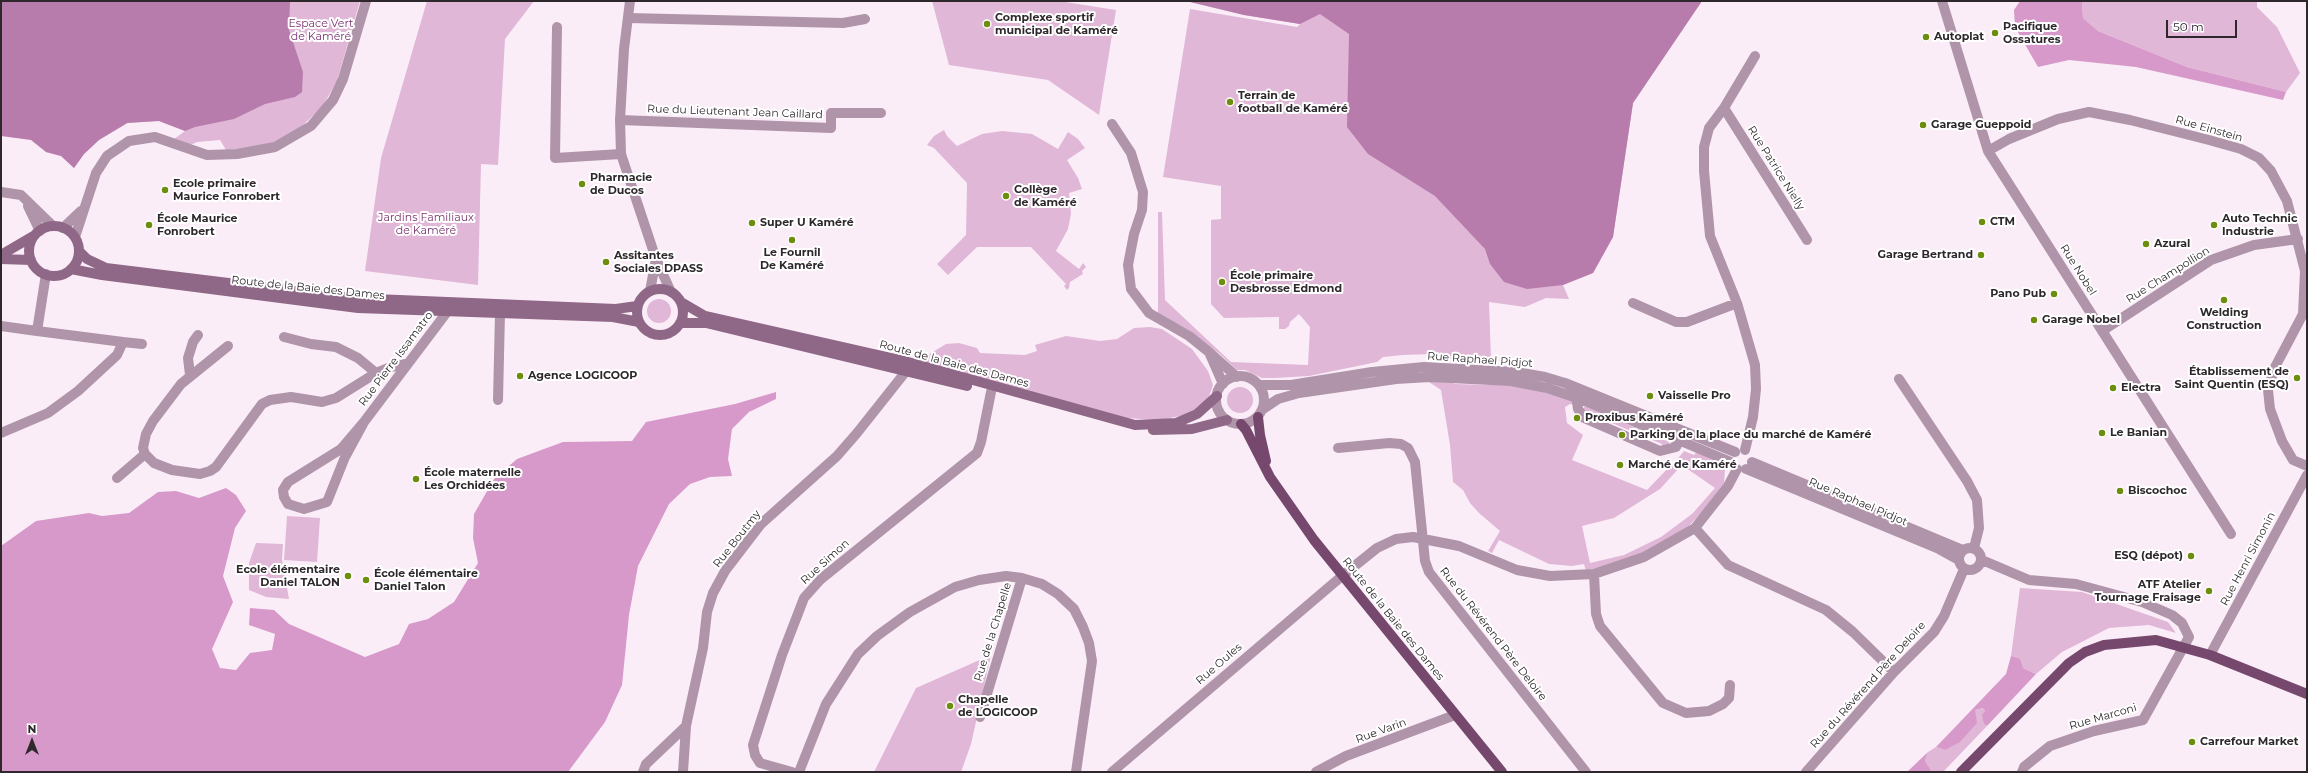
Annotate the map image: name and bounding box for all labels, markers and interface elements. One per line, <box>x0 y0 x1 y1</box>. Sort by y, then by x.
place label: Complexe sportif municipal de Kaméré <box>995 11 1118 37</box>
scale bar <box>2168 12 2239 38</box>
park label: Espace Vert de Kaméré <box>289 17 353 43</box>
marker: Complexe sportif municipal de Kaméré <box>982 19 992 29</box>
text: 50 m <box>2173 19 2204 34</box>
place label: Pacifique Ossatures <box>2003 20 2061 46</box>
marker: Pacifique Ossatures <box>1990 28 2000 38</box>
place label: Autoplat <box>1934 30 1984 44</box>
marker: Autoplat <box>1921 32 1931 42</box>
place label: Terrain de football de Kaméré <box>1238 89 1348 115</box>
marker: Terrain de football de Kaméré <box>1225 97 1235 107</box>
street label: Rue du Lieutenant Jean Caillard <box>647 102 823 122</box>
street label: Rue Einstein <box>2174 113 2244 145</box>
place label: Garage Gueppoid <box>1931 118 2031 132</box>
marker: Garage Gueppoid <box>1918 120 1928 130</box>
street label: Rue Patrice Nielly <box>1745 123 1807 213</box>
place label: Pharmacie de Ducos <box>590 171 652 197</box>
place label: Ecole primaire Maurice Fonrobert <box>173 177 280 203</box>
marker: Pharmacie de Ducos <box>577 179 587 189</box>
place label: Collège de Kaméré <box>1014 183 1077 209</box>
marker: Ecole primaire Maurice Fonrobert <box>160 185 170 195</box>
marker: Collège de Kaméré <box>1001 191 1011 201</box>
park label: Jardins Familiaux de Kaméré <box>378 211 474 237</box>
place label: École Maurice Fonrobert <box>157 212 238 238</box>
place label: Auto Technic Industrie <box>2222 212 2297 238</box>
place label: CTM <box>1990 215 2015 229</box>
place label: Super U Kaméré <box>760 216 854 230</box>
marker: CTM <box>1977 217 1987 227</box>
marker: Super U Kaméré <box>747 218 757 228</box>
marker: École Maurice Fonrobert <box>144 220 154 230</box>
marker: Auto Technic Industrie <box>2209 220 2219 230</box>
marker: Le Fournil De Kaméré <box>787 235 797 245</box>
place label: Azural <box>2154 237 2190 251</box>
marker: Azural <box>2141 239 2151 249</box>
street label: Rue Nobel <box>2057 242 2099 298</box>
street label: Rue Champollion <box>2124 244 2212 306</box>
place label: Le Fournil De Kaméré <box>760 246 824 272</box>
place label: Garage Bertrand <box>1877 248 1973 262</box>
place label: Assitantes Sociales DPASS <box>614 249 703 275</box>
marker: Garage Bertrand <box>1976 250 1986 260</box>
marker: Assitantes Sociales DPASS <box>601 257 611 267</box>
place label: École primaire Desbrosse Edmond <box>1230 269 1342 295</box>
street label: Route de la Baie des Dames <box>231 273 385 303</box>
marker: École primaire Desbrosse Edmond <box>1217 277 1227 287</box>
place label: Pano Pub <box>1990 287 2046 301</box>
marker: Pano Pub <box>2049 289 2059 299</box>
marker: Welding Construction <box>2219 295 2229 305</box>
place label: Welding Construction <box>2187 306 2261 332</box>
street label: Rue Pierre Issamatro <box>356 309 436 409</box>
place label: Garage Nobel <box>2042 313 2120 327</box>
marker: Garage Nobel <box>2029 315 2039 325</box>
street label: Route de la Baie des Dames <box>878 338 1030 390</box>
street label: Rue Raphael Pidjot <box>1427 350 1533 370</box>
place label: Établissement de Saint Quentin (ESQ) <box>2175 365 2289 391</box>
place label: Agence LOGICOOP <box>528 369 637 383</box>
marker: Agence LOGICOOP <box>515 371 525 381</box>
marker: Établissement de Saint Quentin (ESQ) <box>2292 373 2302 383</box>
place label: Electra <box>2121 381 2161 395</box>
marker: Electra <box>2108 383 2118 393</box>
place label: Vaisselle Pro <box>1658 389 1731 403</box>
marker: Vaisselle Pro <box>1645 391 1655 401</box>
place label: Proxibus Kaméré <box>1585 411 1683 425</box>
marker: Proxibus Kaméré <box>1572 413 1582 423</box>
place label: Le Banian <box>2110 426 2167 440</box>
place label: Parking de la place du marché de Kaméré <box>1630 428 1871 442</box>
marker: Le Banian <box>2097 428 2107 438</box>
marker: Parking de la place du marché de Kaméré <box>1617 430 1627 440</box>
place label: Marché de Kaméré <box>1628 458 1737 472</box>
marker: Marché de Kaméré <box>1615 460 1625 470</box>
place label: École maternelle Les Orchidées <box>424 466 521 492</box>
marker: École maternelle Les Orchidées <box>411 474 421 484</box>
street label: Rue Raphael Pidjot <box>1807 475 1909 529</box>
place label: Biscochoc <box>2128 484 2187 498</box>
marker: Biscochoc <box>2115 486 2125 496</box>
street label: Rue Boutmy <box>710 508 764 570</box>
street label: Rue Henri Simonin <box>2218 510 2278 608</box>
street label: Rue Simon <box>798 537 852 587</box>
place label: ESQ (dépot) <box>2114 549 2183 563</box>
marker: ESQ (dépot) <box>2186 551 2196 561</box>
street label: Route de la Baie des Dames <box>1339 555 1447 683</box>
place label: Ecole élémentaire Daniel TALON <box>236 563 340 589</box>
street label: Rue du Révérend Père Deloire <box>1437 565 1549 703</box>
place label: École élémentaire Daniel Talon <box>374 567 478 593</box>
marker: Ecole élémentaire Daniel TALON <box>343 571 353 581</box>
marker: École élémentaire Daniel Talon <box>361 575 371 585</box>
place label: ATF Atelier Tournage Fraisage <box>2095 578 2201 604</box>
street label: Rue de la Chapelle <box>972 581 1014 683</box>
marker: ATF Atelier Tournage Fraisage <box>2204 586 2214 596</box>
street label: Rue du Révérend Père Deloire <box>1808 619 1928 751</box>
street label: Rue Oules <box>1193 640 1245 688</box>
place label: Chapelle de LOGICOOP <box>958 693 1038 719</box>
marker: Chapelle de LOGICOOP <box>945 701 955 711</box>
street label: Rue Marconi <box>2068 701 2138 733</box>
street label: Rue Varin <box>1354 716 1408 746</box>
north arrow <box>12 721 52 761</box>
text: N <box>28 722 36 736</box>
place label: Carrefour Market <box>2200 735 2298 749</box>
marker: Carrefour Market <box>2187 737 2197 747</box>

